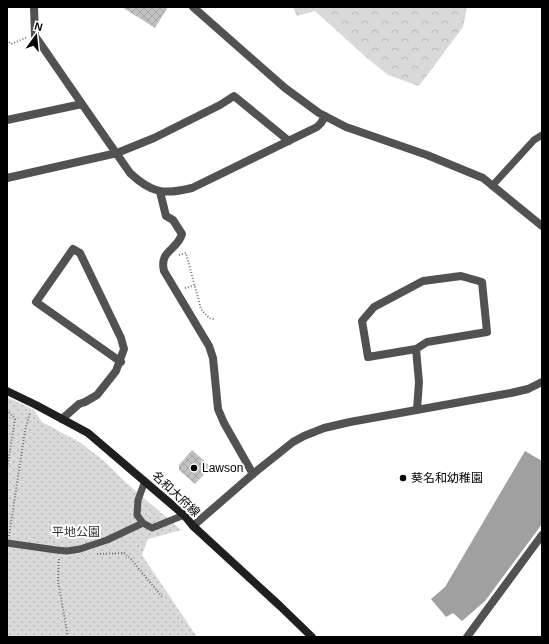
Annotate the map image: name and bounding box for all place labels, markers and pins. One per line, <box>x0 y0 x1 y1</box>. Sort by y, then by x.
place label: Lawson <box>202 461 243 475</box>
marker: Lawson <box>189 463 199 473</box>
place label: 葵名和幼稚園 <box>411 471 483 485</box>
marker: 葵名和幼稚園 <box>398 473 408 483</box>

